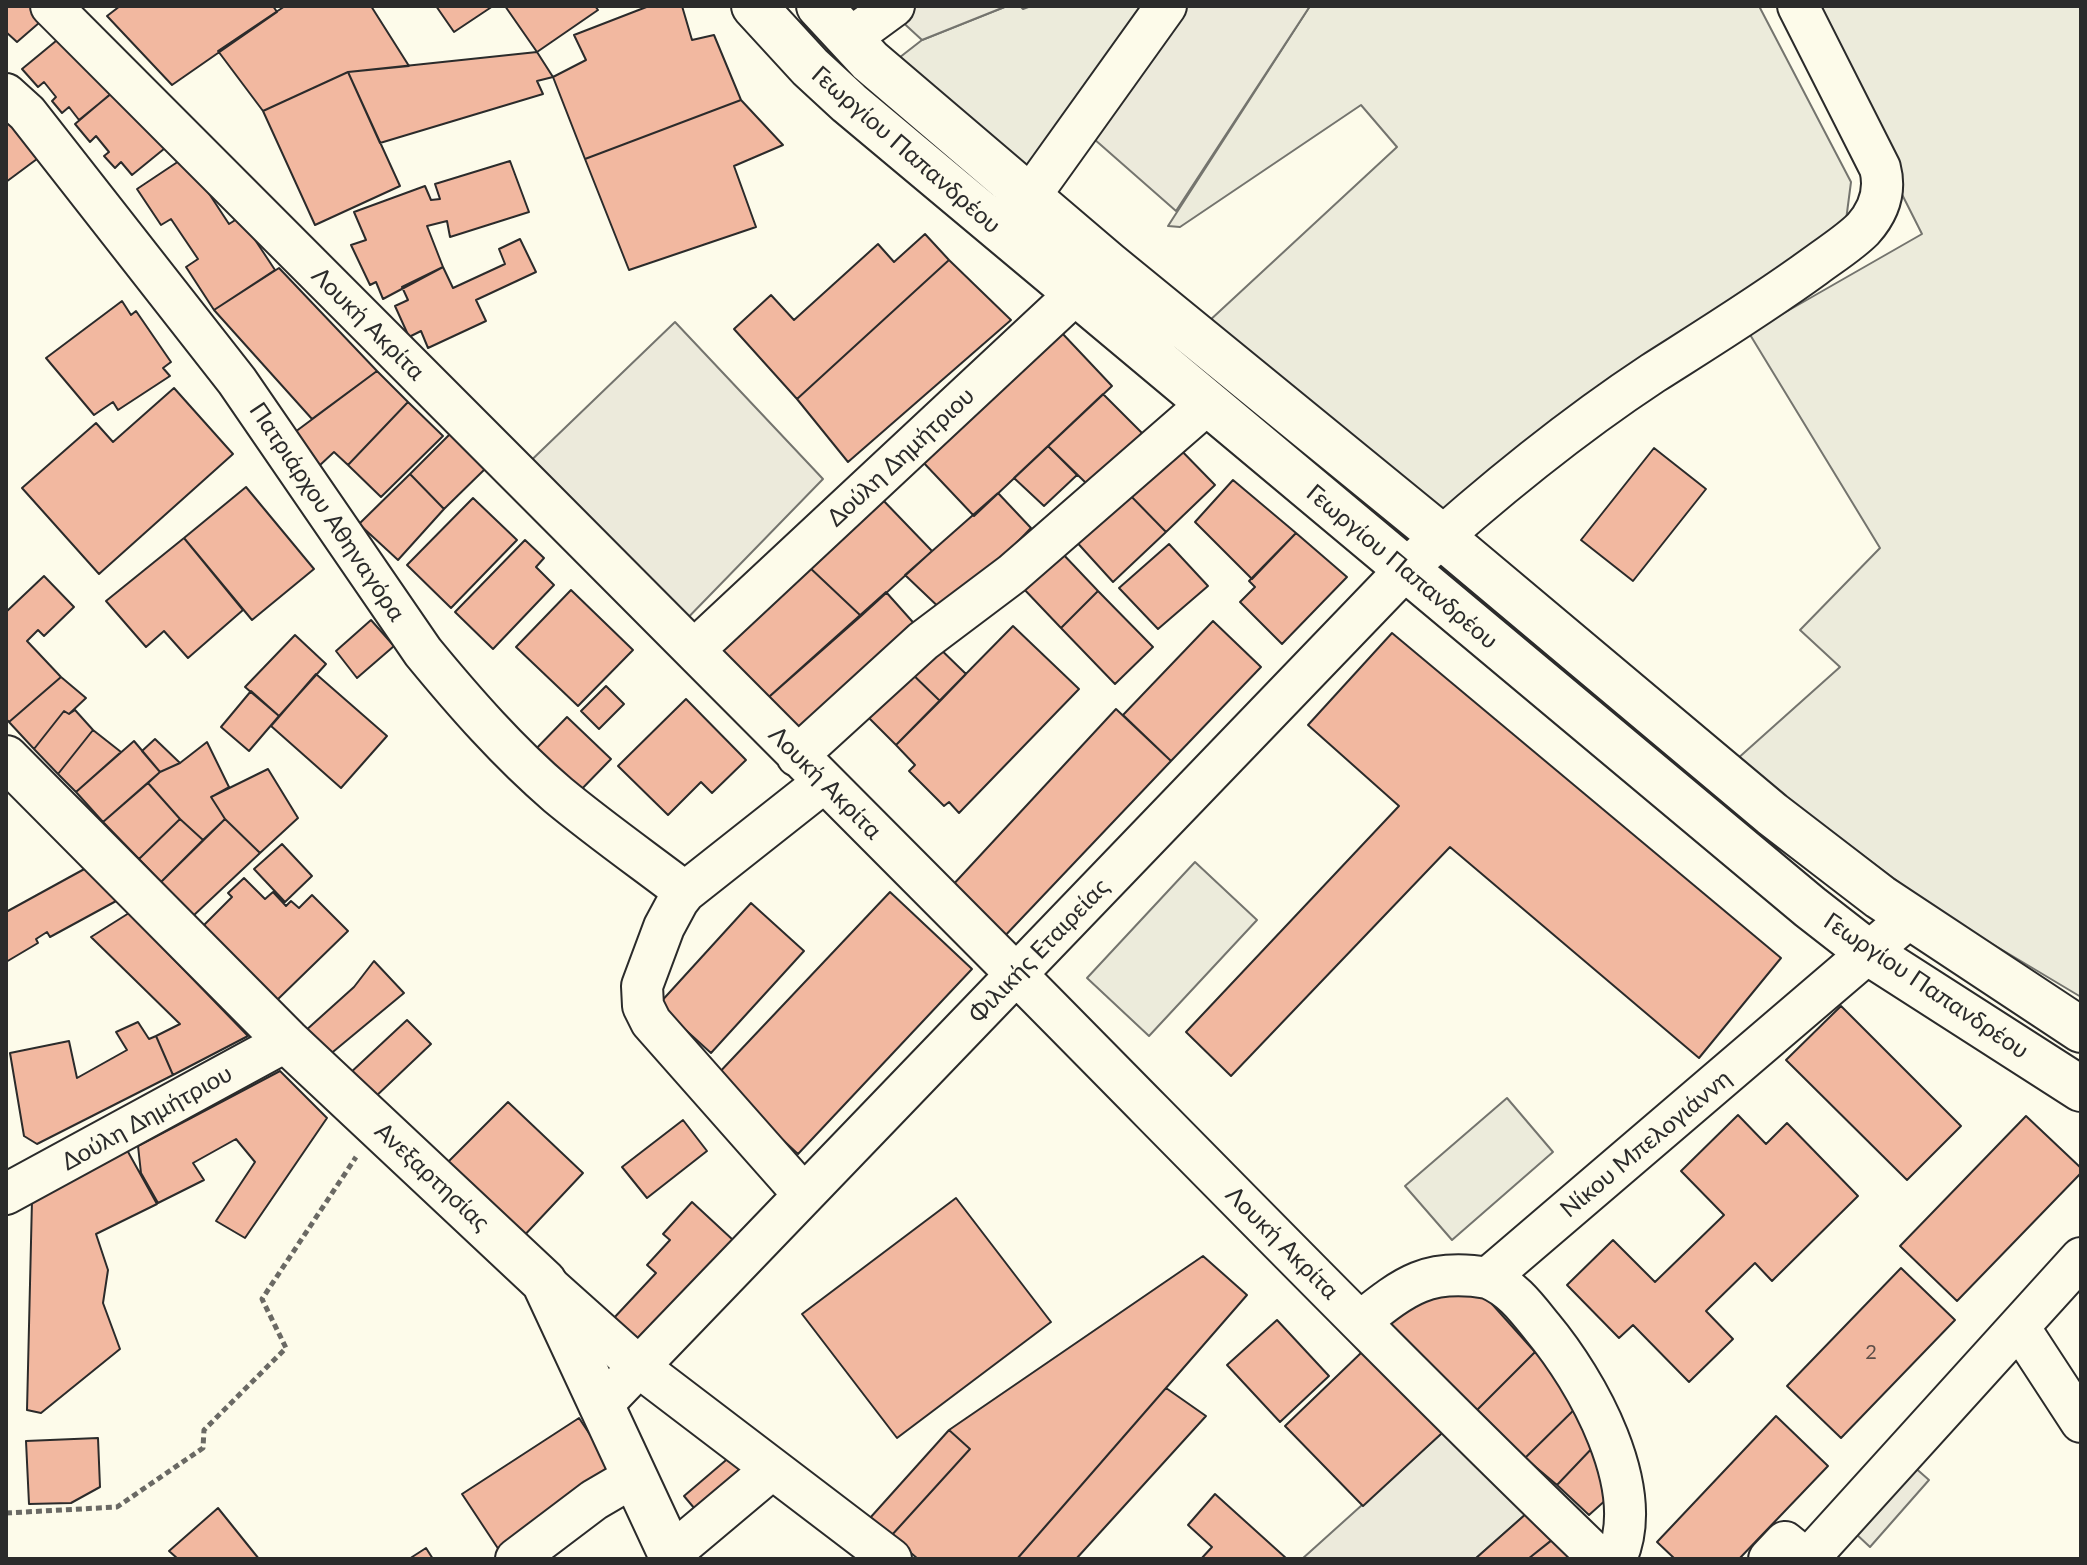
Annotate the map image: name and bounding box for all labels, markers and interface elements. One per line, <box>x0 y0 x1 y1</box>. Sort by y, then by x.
street label: Γεωργίου Παπανδρέου <box>806 60 1006 240</box>
street label: Λουκή Ακρίτα <box>306 262 430 386</box>
street label: Δούλη Δημήτριου <box>821 381 981 533</box>
street label: Πατριάρχου Αθηναγόρα <box>243 397 411 627</box>
street label: Γεωργίου Παπανδρέου <box>1301 479 1503 655</box>
street label: Λουκή Ακρίτα <box>763 721 887 845</box>
street label: Φιλικής Εταιρείας <box>963 873 1115 1029</box>
street label: Γεωργίου Παπανδρέου <box>1818 907 2034 1065</box>
street label: Δούλη Δημήτριου <box>57 1059 237 1177</box>
street label: Νίκου Μπελογιάννη <box>1555 1064 1737 1224</box>
street label: Ανεξαρτησίας <box>369 1117 495 1237</box>
street label: Λουκή Ακρίτα <box>1220 1181 1344 1305</box>
house number: 2 <box>1865 1341 1877 1365</box>

